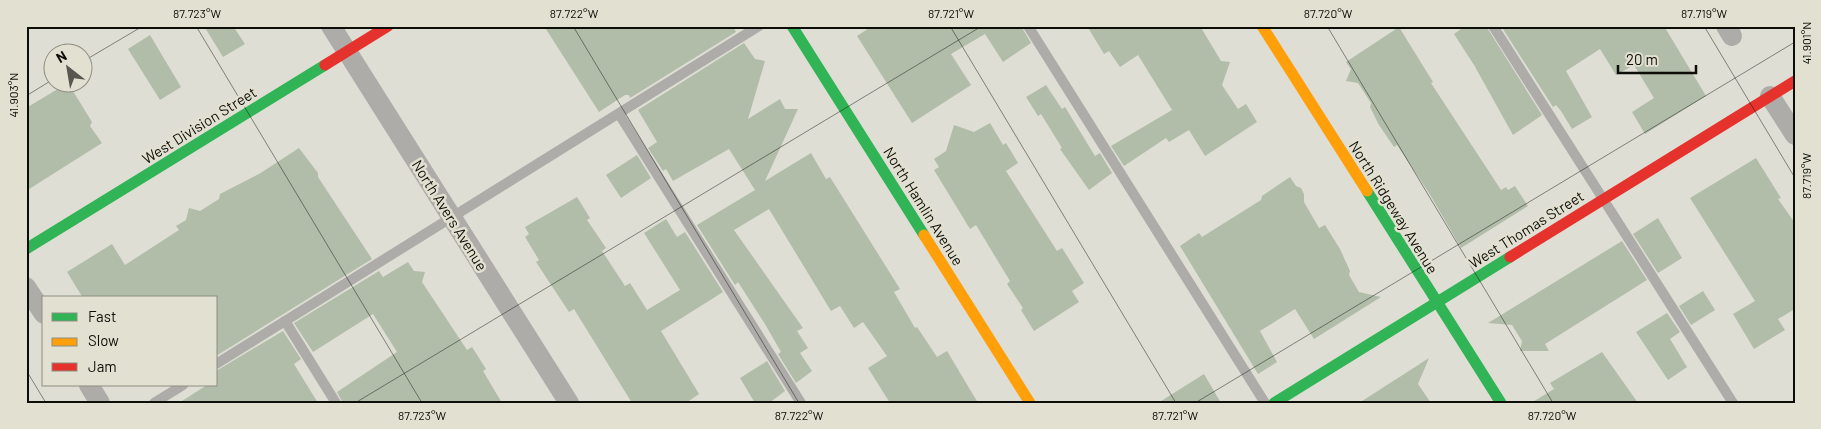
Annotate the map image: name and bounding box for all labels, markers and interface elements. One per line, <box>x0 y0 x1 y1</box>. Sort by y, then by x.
text: 87.723°W <box>173 6 221 20</box>
text: 87.722°W <box>550 6 599 20</box>
text: 87.721°W <box>928 6 974 20</box>
text: 87.720°W <box>1304 6 1353 20</box>
text: 87.719°W <box>1681 6 1727 20</box>
text: 41.901°N <box>1799 22 1813 64</box>
north arrow <box>42 42 92 92</box>
scale bar <box>1618 42 1696 74</box>
text: N <box>53 47 69 66</box>
text: 20 m <box>1626 50 1658 68</box>
text: 41.903°N <box>6 73 20 117</box>
street label: West Division Street <box>139 83 259 167</box>
street label: North Ridgeway Avenue <box>1346 137 1442 277</box>
street label: North Hamlin Avenue <box>880 143 968 269</box>
text: 87.719°W <box>1799 153 1813 199</box>
street label: North Avers Avenue <box>409 156 491 274</box>
street label: West Thomas Street <box>1465 186 1587 272</box>
legend <box>42 296 218 386</box>
text: Fast <box>88 307 116 325</box>
text: Slow <box>88 331 119 349</box>
text: Jam <box>88 357 117 375</box>
text: 87.723°W <box>398 408 446 422</box>
text: 87.722°W <box>775 408 824 422</box>
text: 87.721°W <box>1152 408 1198 422</box>
text: 87.720°W <box>1528 408 1577 422</box>

